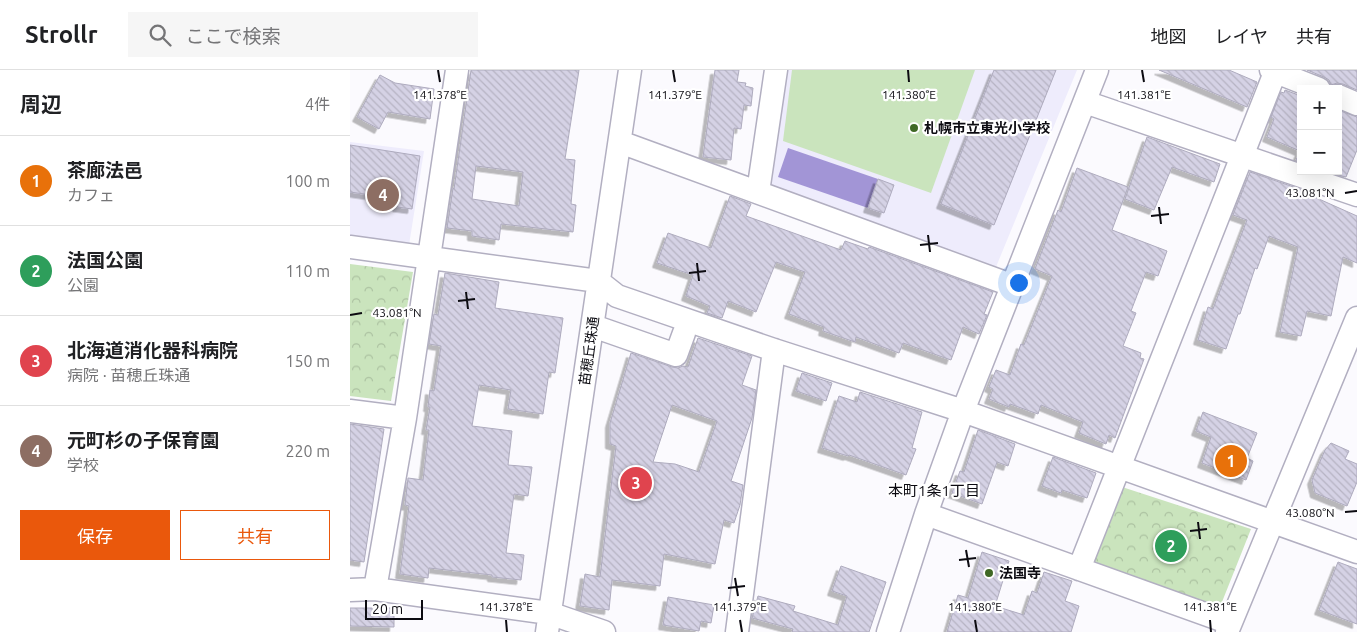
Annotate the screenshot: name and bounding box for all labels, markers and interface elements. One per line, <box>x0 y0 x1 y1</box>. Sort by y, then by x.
search box <box>128 12 478 57</box>
text: Strollr <box>25 21 98 48</box>
icon: search <box>146 21 174 49</box>
text: ここで検索 <box>186 25 281 47</box>
text: 地図 <box>1151 26 1187 46</box>
text: レイヤ <box>1215 26 1268 46</box>
text: 共有 <box>1296 26 1332 46</box>
map controls <box>1297 85 1342 175</box>
button: + <box>1297 85 1342 130</box>
text: 141.378°E <box>413 88 467 101</box>
text: 141.379°E <box>648 88 702 101</box>
text: 141.380°E <box>882 88 936 101</box>
text: 141.381°E <box>1117 88 1171 101</box>
text: 周辺 <box>20 92 62 116</box>
text: 4件 <box>305 95 330 113</box>
place label: 札幌市立東光小学校 <box>924 120 1050 136</box>
marker: 札幌市立東光小学校 <box>908 122 920 134</box>
button: − <box>1297 130 1342 175</box>
text: 茶廊法邑 <box>67 159 143 181</box>
text: 1 <box>31 172 41 190</box>
text: 100 m <box>285 172 330 190</box>
pin: 4 <box>367 176 399 214</box>
text: カフェ <box>67 186 115 204</box>
text: 43.081°N <box>1285 186 1335 199</box>
text: 法国公園 <box>67 249 143 271</box>
text: 2 <box>31 262 41 280</box>
text: 110 m <box>285 262 330 280</box>
your location <box>1006 270 1032 296</box>
text: 公園 <box>67 276 99 294</box>
text: 43.081°N <box>372 306 422 319</box>
street label: 苗穂丘珠通 <box>576 315 602 387</box>
text: 北海道消化器科病院 <box>67 339 238 361</box>
text: 3 <box>31 352 41 370</box>
text: 150 m <box>285 352 330 370</box>
text: 病院 · 苗穂丘珠通 <box>67 366 190 384</box>
text: 元町杉の子保育園 <box>67 429 219 451</box>
text: 4 <box>31 442 41 460</box>
text: 220 m <box>285 442 330 460</box>
pin: 1 <box>1215 442 1247 480</box>
text: 学校 <box>67 456 99 474</box>
pin: 3 <box>620 464 652 502</box>
district label: 本町1条1丁目 <box>888 482 980 499</box>
text: 43.080°N <box>1285 506 1335 519</box>
button: 保存 <box>20 510 170 560</box>
button: 共有 <box>180 510 330 560</box>
pin: 2 <box>1155 527 1187 565</box>
place label: 法国寺 <box>999 565 1041 581</box>
marker: 法国寺 <box>983 567 995 579</box>
scale bar <box>365 597 422 620</box>
text: 141.378°E <box>479 600 533 613</box>
text: 141.379°E <box>713 600 767 613</box>
text: 141.380°E <box>948 600 1002 613</box>
text: 141.381°E <box>1183 600 1237 613</box>
text: 20 m <box>372 601 403 617</box>

